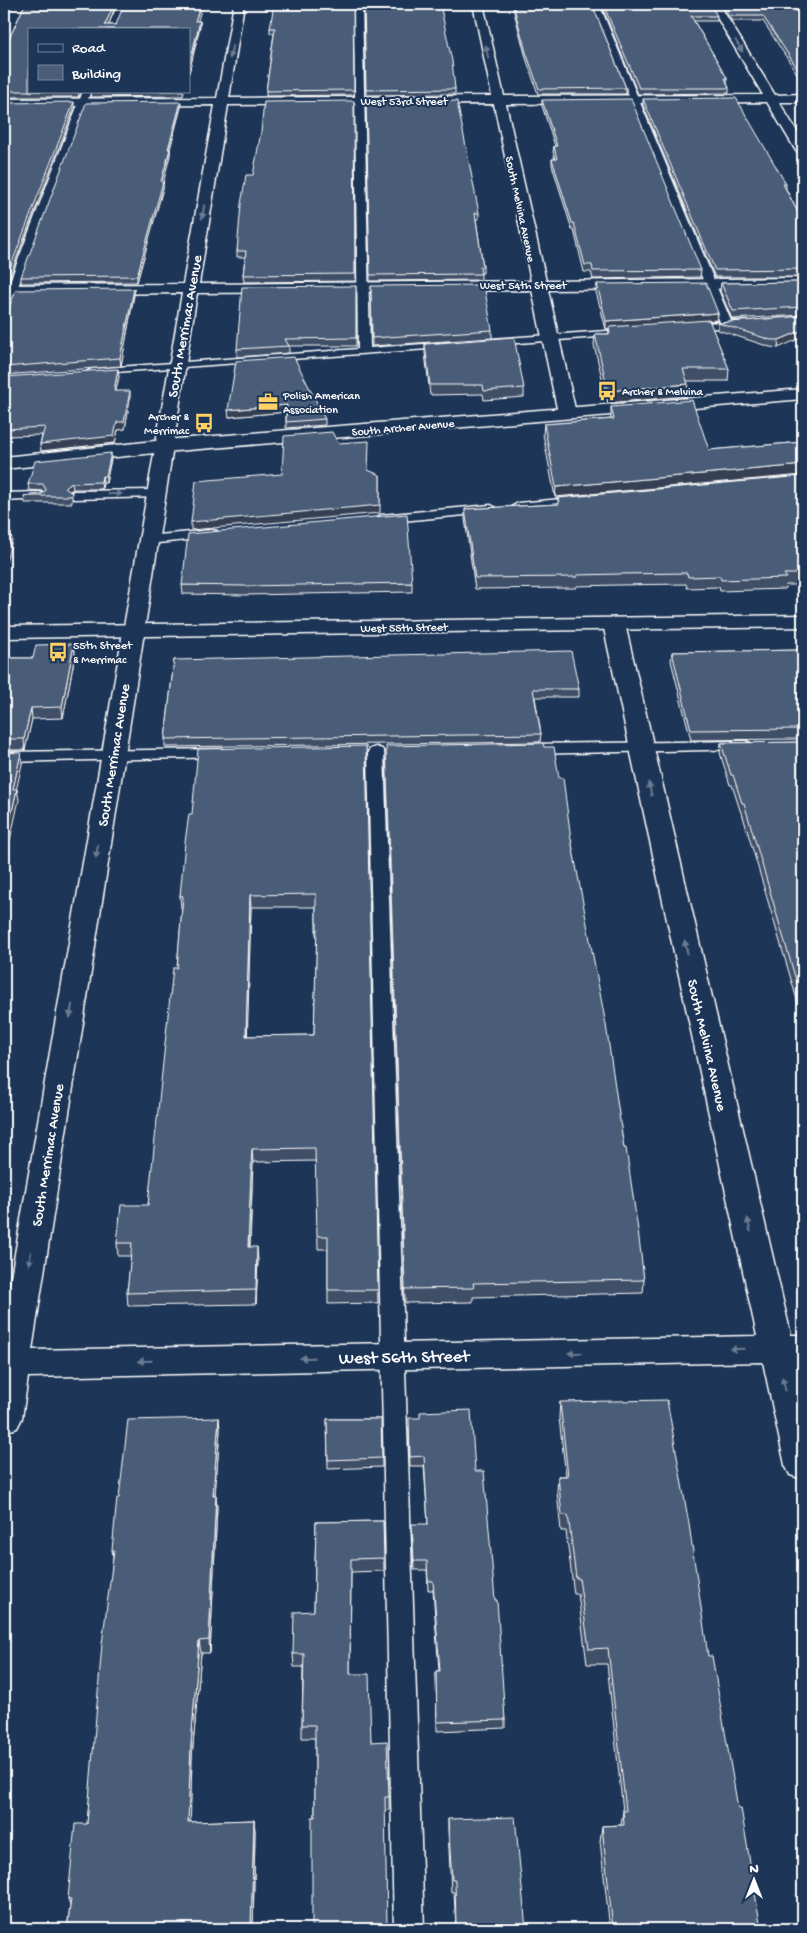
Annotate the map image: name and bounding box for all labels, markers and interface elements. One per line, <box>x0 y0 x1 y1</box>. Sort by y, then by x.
legend <box>28 28 190 92</box>
one-way arrow <box>734 39 743 52</box>
text: Road <box>72 40 106 58</box>
one-way arrow <box>226 44 234 60</box>
one-way arrow <box>483 44 491 60</box>
text: Building <box>71 66 121 84</box>
street label: West 53rd Street <box>360 96 449 110</box>
street label: South Melvina Avenue <box>501 155 537 264</box>
one-way arrow <box>199 204 207 220</box>
street label: South Merrimac Avenue <box>165 253 207 399</box>
street label: West 54th Street <box>480 280 567 294</box>
bus stop icon: Archer & Melvina <box>596 380 618 402</box>
place label: Archer & Melvina <box>622 386 703 400</box>
place label: Polish American Association <box>282 390 360 418</box>
office icon: Polish American Association <box>257 391 279 413</box>
place label: Archer & Merrimac <box>144 411 190 439</box>
bus stop icon: Archer & Merrimac <box>193 412 215 434</box>
street label: South Archer Avenue <box>351 417 456 440</box>
one-way arrow <box>107 490 123 498</box>
street label: West 55th Street <box>360 621 449 637</box>
place label: 55th Street & Merrimac <box>73 640 133 668</box>
bus stop icon: 55th Street & Merrimac <box>47 641 69 663</box>
street label: South Merrimac Avenue <box>95 682 135 828</box>
one-way arrow <box>646 780 654 796</box>
one-way arrow <box>93 843 101 859</box>
one-way arrow <box>682 940 690 955</box>
street label: South Melvina Avenue <box>682 978 730 1113</box>
one-way arrow <box>66 1004 74 1020</box>
street label: South Merrimac Avenue <box>29 1082 69 1228</box>
one-way arrow <box>744 1217 752 1233</box>
one-way arrow <box>26 1250 34 1266</box>
one-way arrow <box>729 1345 745 1353</box>
street label: West 56th Street <box>339 1347 471 1370</box>
one-way arrow <box>566 1349 582 1357</box>
one-way arrow <box>299 1354 315 1362</box>
one-way arrow <box>136 1357 152 1365</box>
one-way arrow <box>780 1376 788 1391</box>
north arrow <box>730 1856 780 1906</box>
text: N <box>749 1861 759 1878</box>

